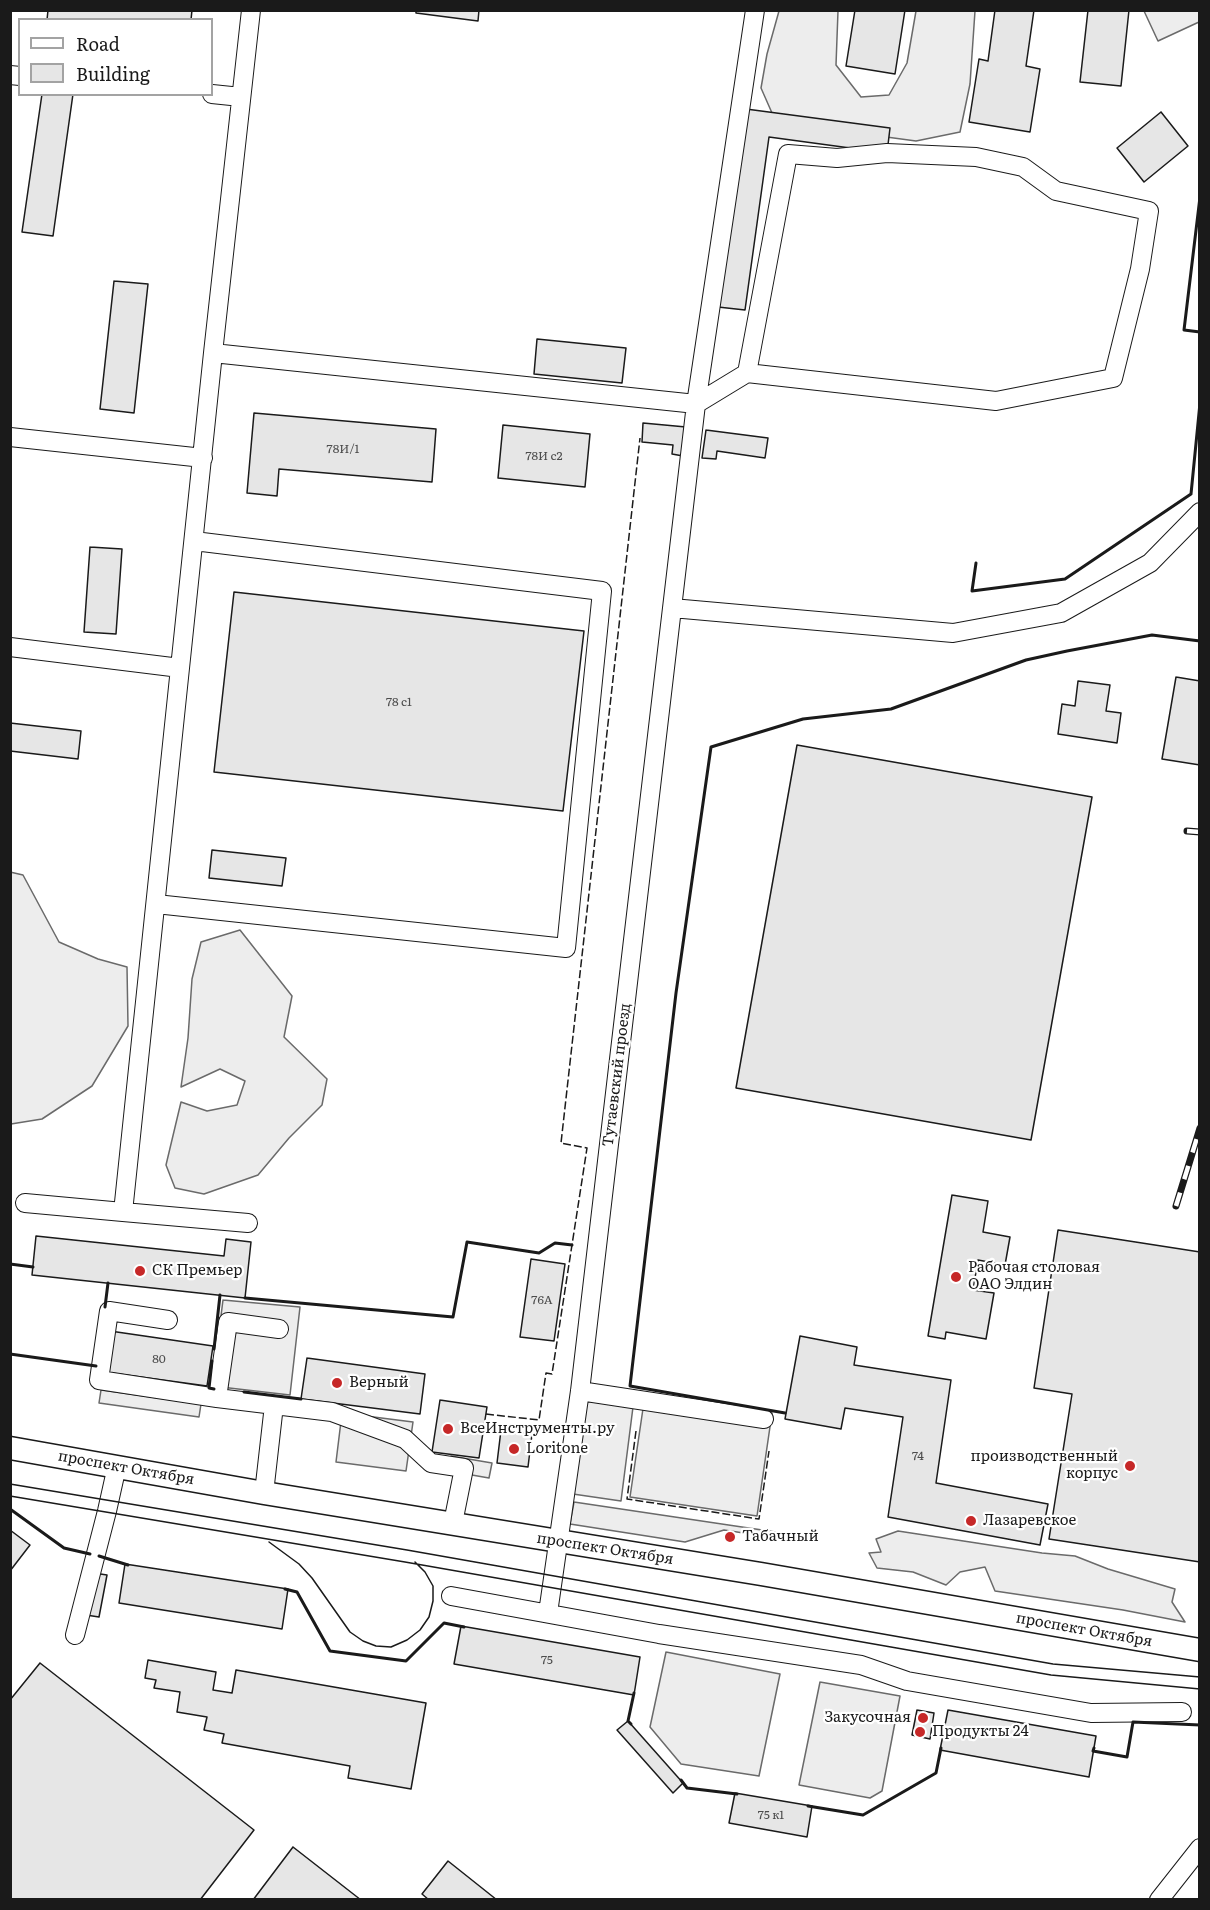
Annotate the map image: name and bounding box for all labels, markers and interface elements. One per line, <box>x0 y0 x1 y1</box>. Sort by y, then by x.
legend <box>18 18 213 96</box>
text: Road <box>76 30 120 57</box>
text: Building <box>76 60 150 87</box>
house number: 78И/1 <box>327 442 359 456</box>
house number: 78И с2 <box>525 449 563 463</box>
house number: 78 с1 <box>386 695 412 709</box>
street label: Тутаевский проезд <box>599 1002 635 1148</box>
place label: Рабочая столовая ОАО Элдин <box>968 1259 1100 1294</box>
place label: СК Премьер <box>152 1262 243 1280</box>
marker: СК Премьер <box>133 1264 147 1278</box>
marker: Рабочая столовая ОАО Элдин <box>949 1270 963 1284</box>
house number: 76А <box>531 1293 553 1307</box>
house number: 80 <box>152 1352 166 1366</box>
place label: Верный <box>349 1374 409 1392</box>
marker: Верный <box>330 1376 344 1390</box>
place label: ВсеИнструменты.ру <box>460 1420 615 1438</box>
marker: ВсеИнструменты.ру <box>441 1422 455 1436</box>
place label: Loritone <box>526 1440 588 1458</box>
marker: Loritone <box>507 1442 521 1456</box>
street label: проспект Октября <box>56 1447 196 1489</box>
place label: производственный корпус <box>971 1448 1118 1483</box>
house number: 74 <box>912 1449 924 1463</box>
marker: производственный корпус <box>1123 1459 1137 1473</box>
place label: Лазаревское <box>983 1512 1076 1530</box>
marker: Лазаревское <box>964 1514 978 1528</box>
place label: Табачный <box>742 1528 819 1546</box>
street label: проспект Октября <box>535 1529 675 1569</box>
marker: Табачный <box>723 1530 737 1544</box>
street label: проспект Октября <box>1014 1609 1154 1651</box>
house number: 75 <box>541 1653 553 1667</box>
place label: Закусочная <box>824 1709 911 1727</box>
marker: Закусочная <box>916 1711 930 1725</box>
place label: Продукты 24 <box>932 1723 1029 1741</box>
marker: Продукты 24 <box>913 1725 927 1739</box>
house number: 75 к1 <box>758 1808 784 1822</box>

